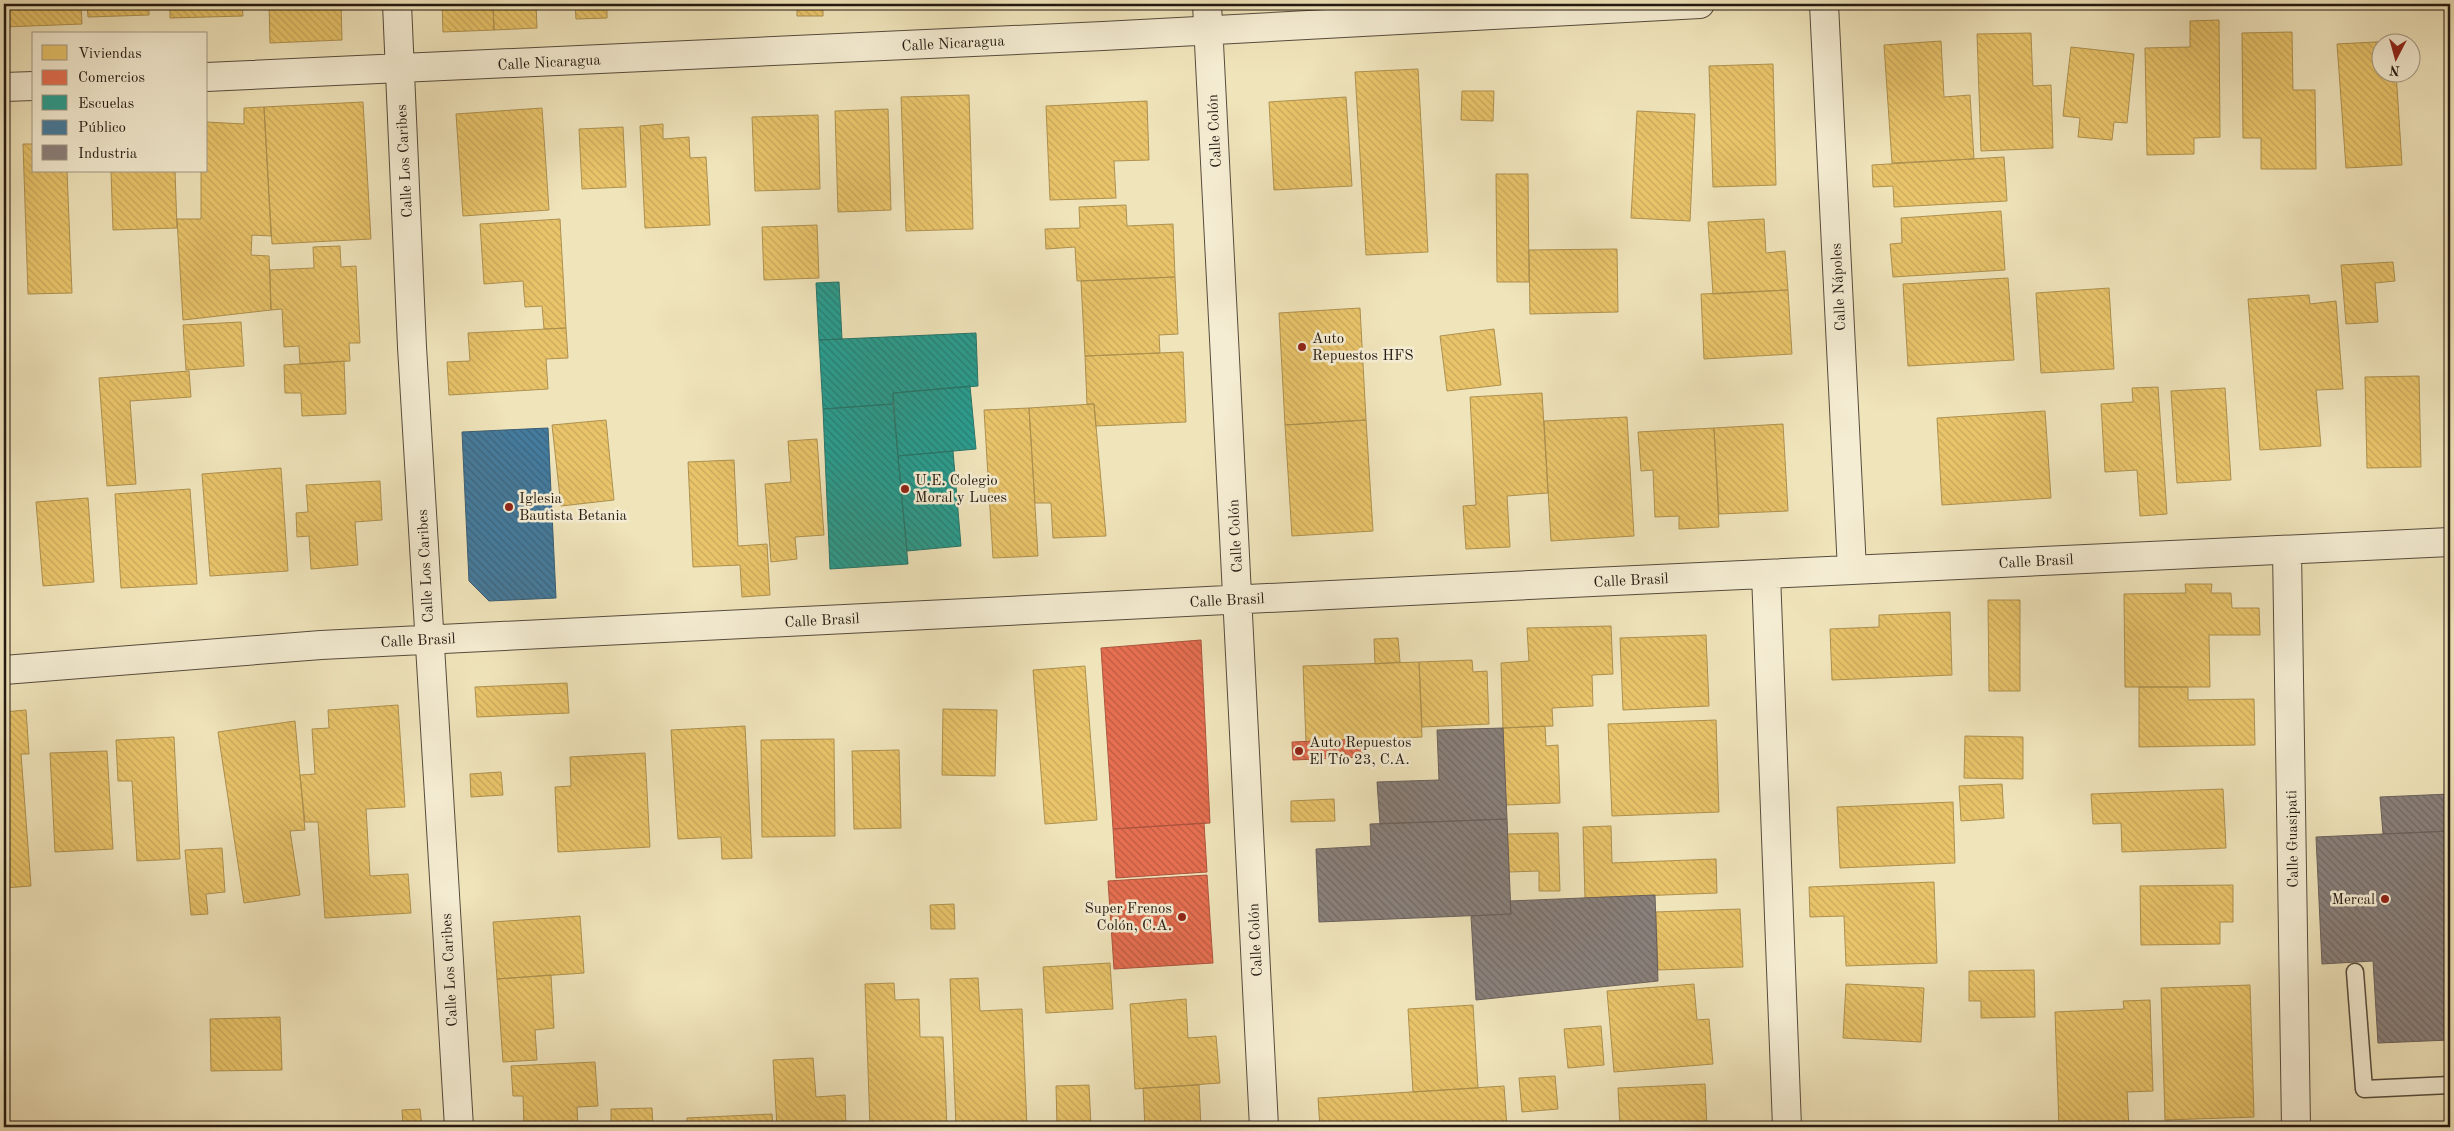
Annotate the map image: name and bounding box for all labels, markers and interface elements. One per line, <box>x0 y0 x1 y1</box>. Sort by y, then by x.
legend <box>32 32 208 172</box>
north arrow <box>2372 32 2422 82</box>
street label: Calle Nicaragua <box>901 34 1006 55</box>
text: Viviendas <box>78 47 142 62</box>
street label: Calle Nicaragua <box>497 53 602 74</box>
text: N <box>2388 62 2401 77</box>
text: Comercios <box>78 71 145 86</box>
street label: Calle Colón <box>1206 94 1225 168</box>
text: Escuelas <box>78 97 134 112</box>
street label: Calle Los Caribes <box>395 104 416 218</box>
text: Público <box>78 121 126 136</box>
text: Industria <box>78 147 138 162</box>
street label: Calle Nápoles <box>1830 242 1849 331</box>
place label: Auto Repuestos HFS <box>1312 332 1414 364</box>
marker: Auto Repuestos HFS <box>1296 341 1308 353</box>
place label: U.E. Colegio Moral y Luces <box>915 474 1007 506</box>
marker: U.E. Colegio Moral y Luces <box>899 483 911 495</box>
place label: Iglesia Bautista Betania <box>519 492 628 524</box>
street label: Calle Colón <box>1227 499 1246 573</box>
marker: Iglesia Bautista Betania <box>503 501 515 513</box>
street label: Calle Los Caribes <box>416 509 437 623</box>
street label: Calle Brasil <box>1998 553 2074 572</box>
street label: Calle Brasil <box>1593 572 1669 591</box>
street label: Calle Brasil <box>1189 592 1265 611</box>
street label: Calle Brasil <box>784 612 860 631</box>
street label: Calle Brasil <box>380 632 456 651</box>
place label: Auto Repuestos El Tío 23, C.A. <box>1309 736 1411 768</box>
marker: Auto Repuestos El Tío 23, C.A. <box>1293 745 1305 757</box>
street label: Calle Guasipati <box>2285 790 2302 888</box>
place label: Mercal <box>2331 893 2375 908</box>
marker: Mercal <box>2379 893 2391 905</box>
place label: Super Frenos Colón, C.A. <box>1084 902 1172 934</box>
street label: Calle Colón <box>1247 903 1266 977</box>
marker: Super Frenos Colón, C.A. <box>1176 911 1188 923</box>
street label: Calle Los Caribes <box>440 913 461 1027</box>

